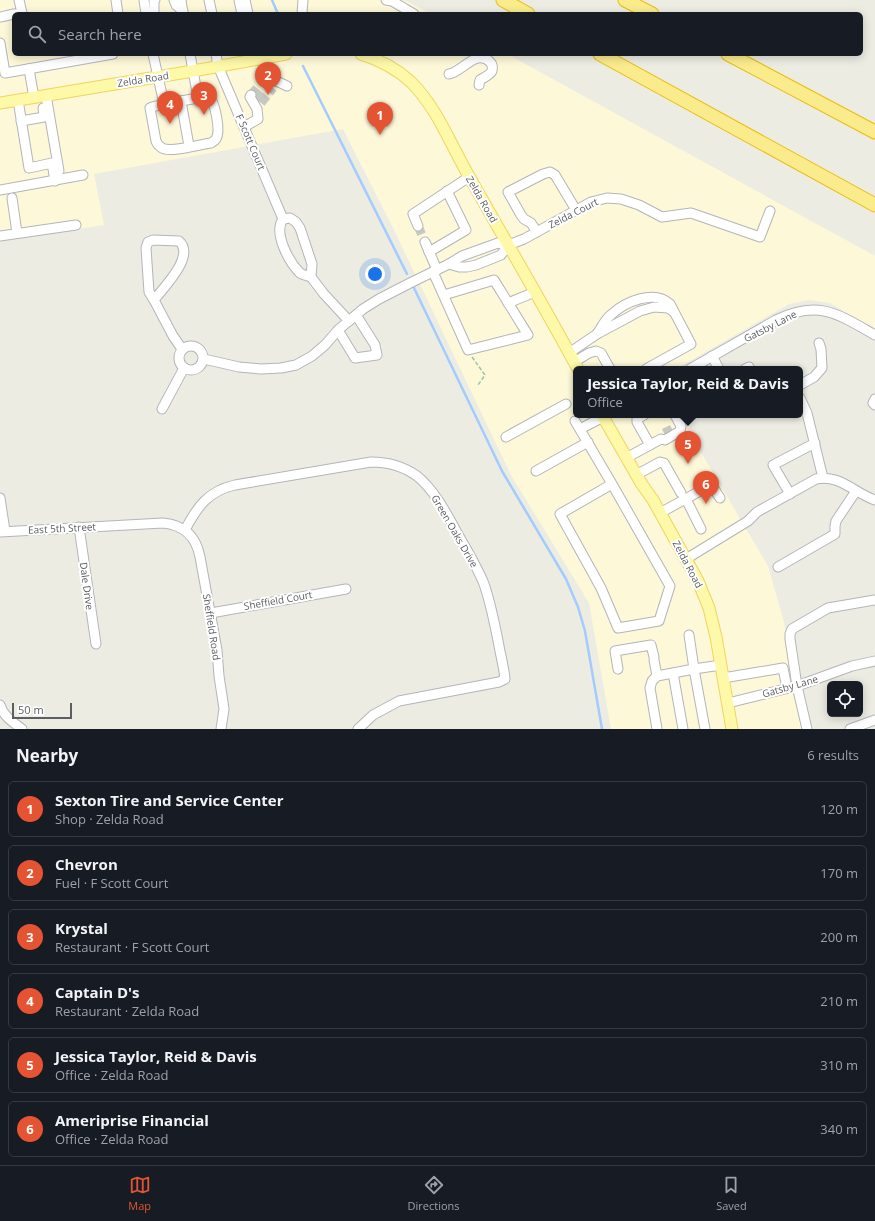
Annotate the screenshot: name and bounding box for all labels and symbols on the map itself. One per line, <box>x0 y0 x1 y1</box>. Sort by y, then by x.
pin: 2 <box>255 62 281 95</box>
street label: Zelda Road <box>116 68 170 90</box>
pin: 3 <box>191 82 217 115</box>
pin: 4 <box>157 91 183 124</box>
pin: 1 <box>367 102 393 135</box>
street label: F Scott Court <box>233 112 269 173</box>
street label: Zelda Road <box>463 173 501 225</box>
street label: Zelda Court <box>546 194 601 232</box>
your location <box>365 264 385 284</box>
street label: Gatsby Lane <box>741 307 799 345</box>
pin: 5 <box>675 431 701 464</box>
pin: 6 <box>693 471 719 504</box>
street label: Green Oaks Drive <box>429 492 482 570</box>
street label: East 5th Street <box>28 519 97 537</box>
street label: Zelda Road <box>670 538 706 590</box>
street label: Dale Drive <box>77 561 97 611</box>
street label: Sheffield Court <box>243 587 314 613</box>
street label: Sheffield Road <box>200 593 224 661</box>
street label: Gatsby Lane <box>760 671 820 701</box>
scale bar <box>12 701 72 720</box>

